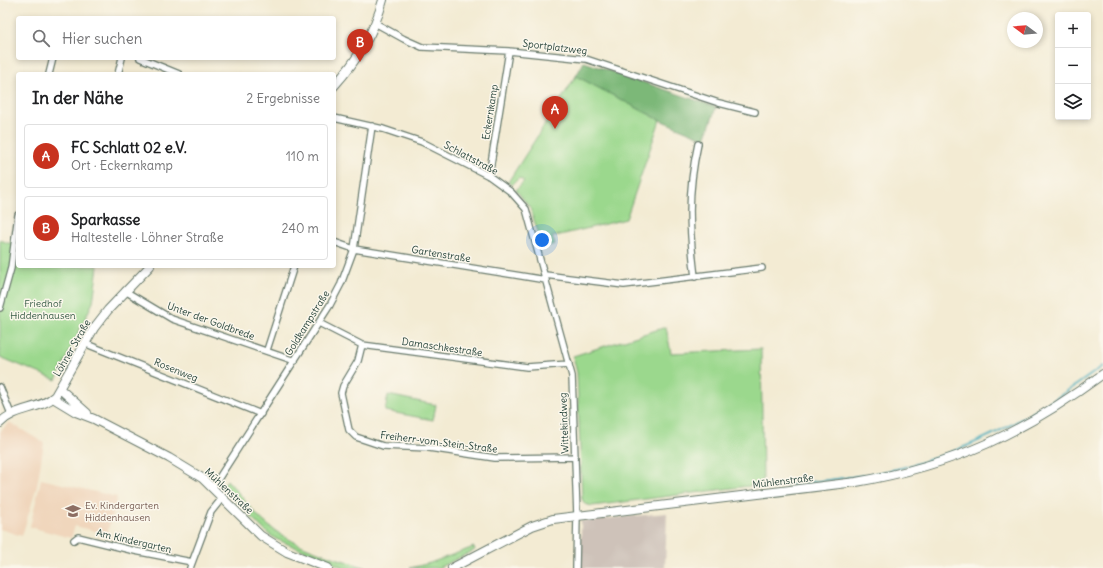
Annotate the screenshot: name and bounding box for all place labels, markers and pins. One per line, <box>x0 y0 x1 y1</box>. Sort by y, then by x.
pin: B <box>347 29 373 62</box>
pin: A <box>542 96 568 129</box>
place label: Ev. Kindergarten Hiddenhausen <box>85 499 159 524</box>
school or university icon: Ev. Kindergarten Hiddenhausen <box>64 502 82 520</box>

